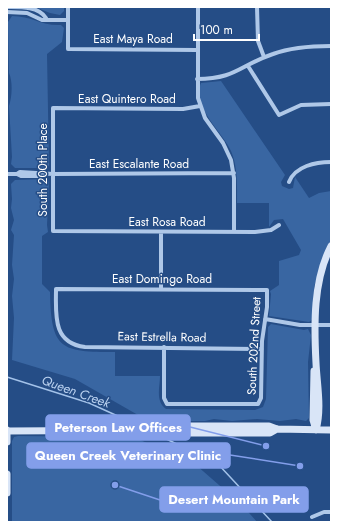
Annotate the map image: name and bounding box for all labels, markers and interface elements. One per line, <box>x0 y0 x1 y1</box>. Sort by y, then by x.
scale bar <box>194 16 259 42</box>
text: 100 m <box>200 21 233 39</box>
street label: East Maya Road <box>93 30 173 48</box>
street label: East Quintero Road <box>78 90 176 108</box>
street label: South 200th Place <box>34 123 52 217</box>
street label: East Escalante Road <box>89 155 189 173</box>
street label: East Rosa Road <box>128 213 206 231</box>
street label: East Domingo Road <box>112 270 212 288</box>
street label: South 202nd Street <box>242 296 266 396</box>
street label: East Estrella Road <box>117 327 207 347</box>
water label: Queen Creek <box>39 370 113 413</box>
callout: Peterson Law Offices <box>46 415 190 440</box>
text: Peterson Law Offices <box>54 418 182 437</box>
callout: Queen Creek Veterinary Clinic <box>27 443 230 468</box>
text: Queen Creek Veterinary Clinic <box>35 446 221 465</box>
callout: Desert Mountain Park <box>160 487 308 512</box>
text: Desert Mountain Park <box>168 490 300 509</box>

